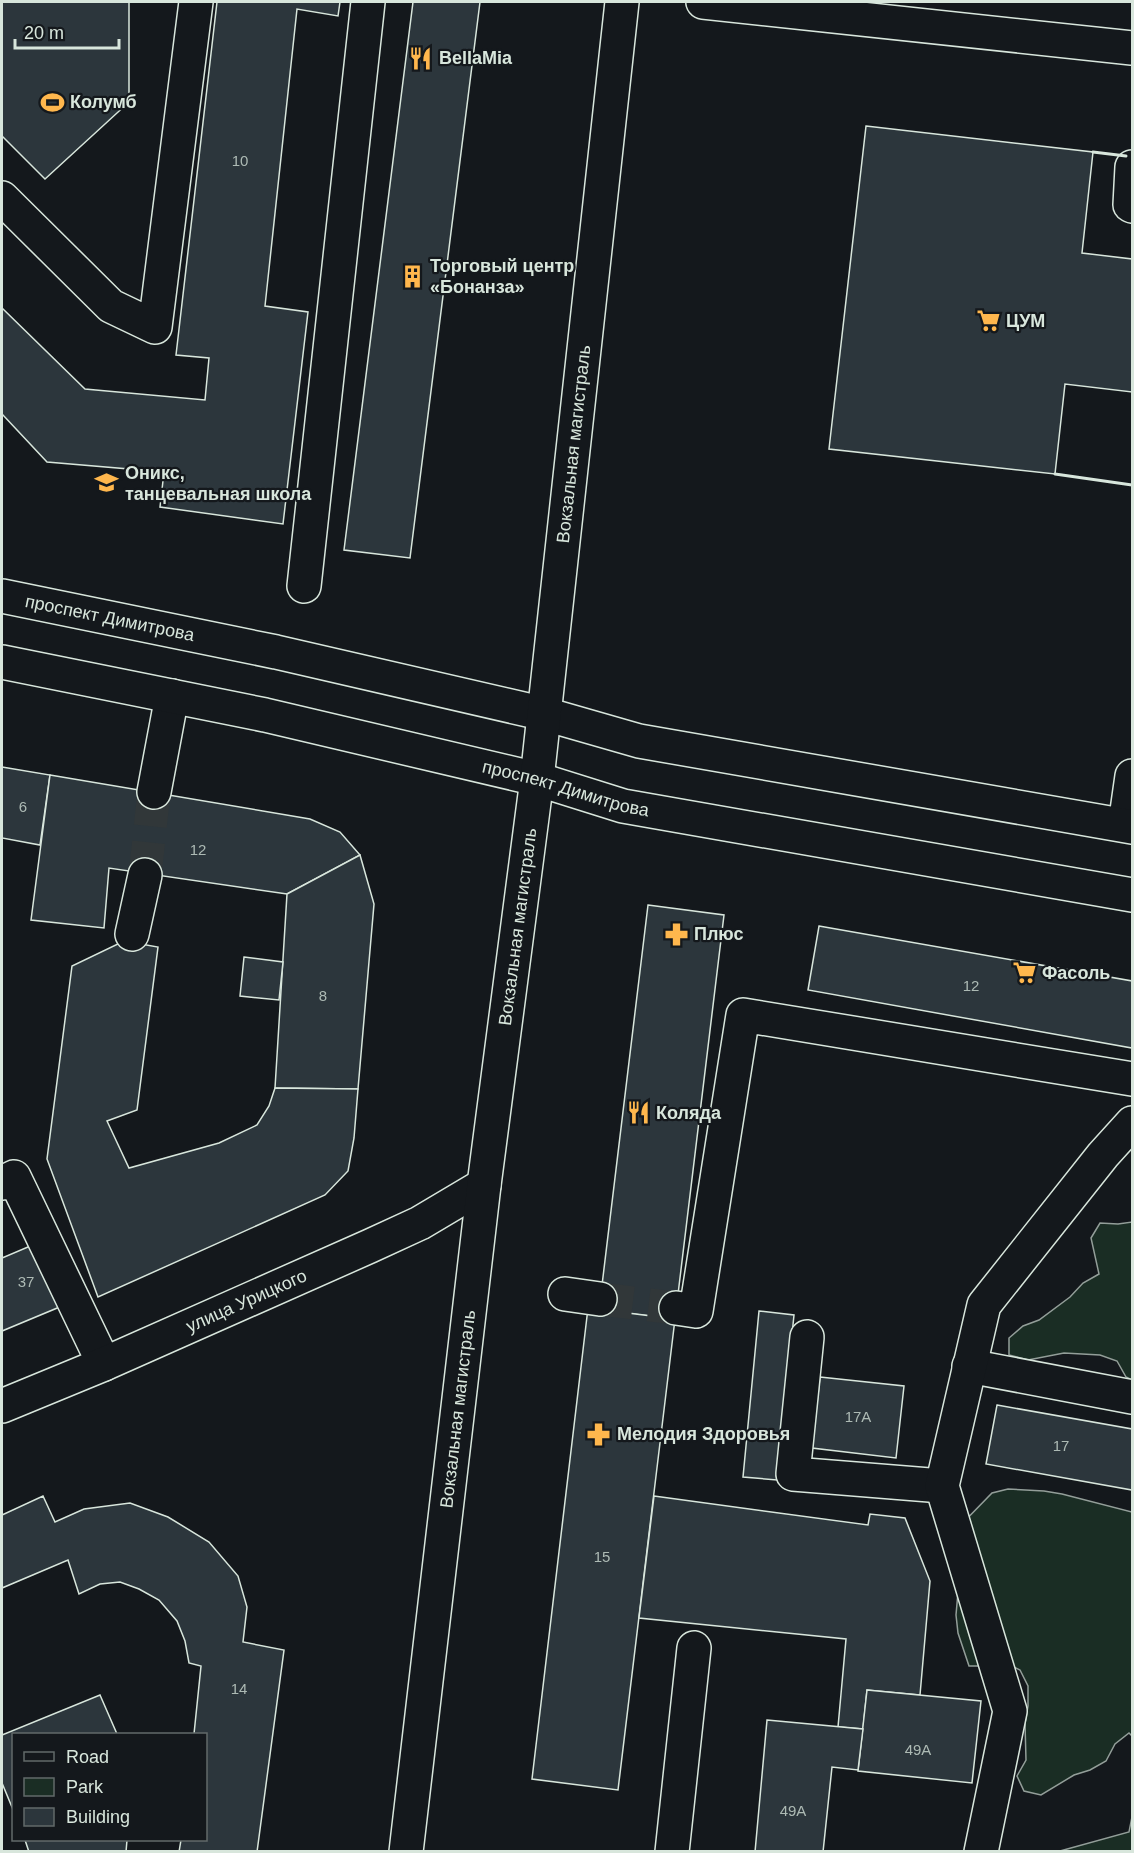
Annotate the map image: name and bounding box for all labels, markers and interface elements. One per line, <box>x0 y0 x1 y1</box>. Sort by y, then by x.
scale bar <box>15 12 118 50</box>
text: 20 m <box>24 23 64 43</box>
restaurant icon: BellaMia <box>408 45 434 71</box>
place label: BellaMia <box>439 48 513 68</box>
sports icon: Колумб <box>39 89 65 115</box>
place label: Колумб <box>70 92 137 112</box>
house number: 10 <box>232 152 248 169</box>
place label: Торговый центр «Бонанза» <box>430 256 574 297</box>
building icon: Торговый центр «Бонанза» <box>399 263 425 289</box>
supermarket icon: ЦУМ <box>975 308 1001 334</box>
place label: ЦУМ <box>1006 311 1045 331</box>
street label: Вокзальная магистраль <box>553 344 594 544</box>
place label: Оникс, танцевальная школа <box>125 463 312 504</box>
school or university icon: Оникс, танцевальная школа <box>94 470 120 496</box>
street label: проспект Димитрова <box>23 591 197 645</box>
street label: проспект Димитрова <box>480 756 652 821</box>
house number: 6 <box>19 798 27 815</box>
street label: Вокзальная магистраль <box>495 827 541 1027</box>
house number: 12 <box>190 841 206 858</box>
pharmacy icon: Плюс <box>663 921 689 947</box>
place label: Плюс <box>694 924 744 944</box>
supermarket icon: Фасоль <box>1011 960 1037 986</box>
place label: Фасоль <box>1042 963 1110 983</box>
house number: 12 <box>963 977 979 994</box>
house number: 8 <box>319 987 327 1004</box>
restaurant icon: Коляда <box>625 1100 651 1126</box>
place label: Коляда <box>656 1103 722 1123</box>
street label: улица Урицкого <box>183 1265 310 1336</box>
house number: 37 <box>18 1273 34 1290</box>
street label: Вокзальная магистраль <box>436 1309 479 1509</box>
house number: 17А <box>845 1408 871 1425</box>
pharmacy icon: Мелодия Здоровья <box>586 1421 612 1447</box>
place label: Мелодия Здоровья <box>617 1424 790 1444</box>
house number: 17 <box>1053 1437 1069 1454</box>
house number: 15 <box>594 1548 610 1565</box>
house number: 14 <box>231 1680 247 1697</box>
legend <box>12 1733 207 1841</box>
house number: 49А <box>905 1741 931 1758</box>
text: Road <box>66 1747 109 1767</box>
text: Park <box>66 1777 104 1797</box>
house number: 49А <box>780 1802 806 1819</box>
text: Building <box>66 1807 130 1827</box>

